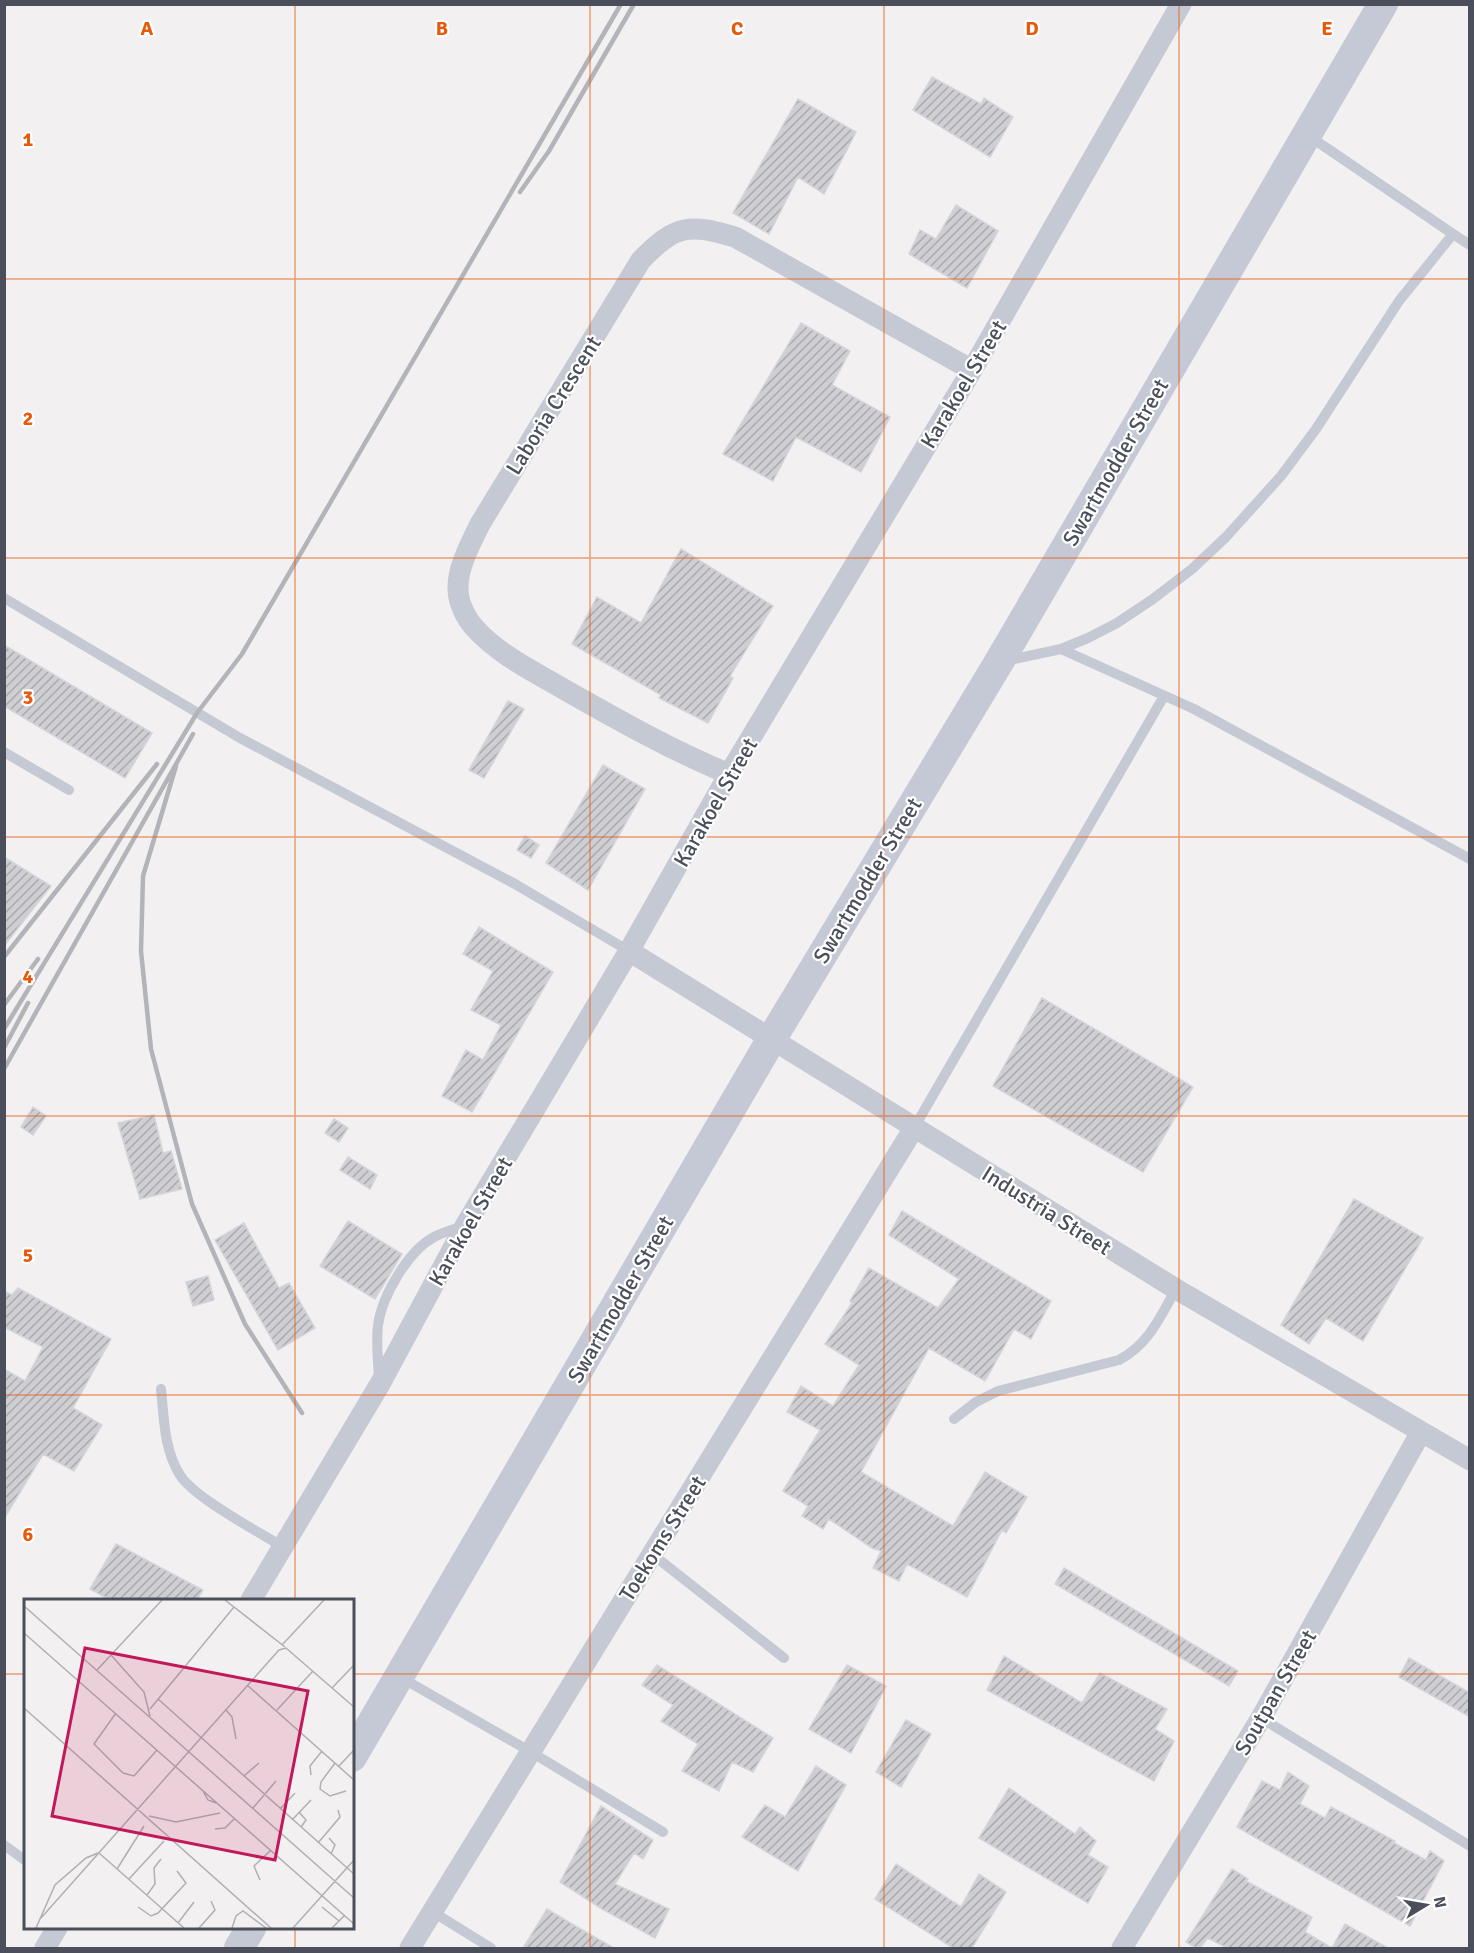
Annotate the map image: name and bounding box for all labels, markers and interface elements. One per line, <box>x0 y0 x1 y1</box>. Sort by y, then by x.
text: A <box>141 16 154 41</box>
text: B <box>436 16 448 41</box>
text: C <box>731 16 743 41</box>
text: D <box>1025 16 1039 41</box>
text: E <box>1321 16 1333 41</box>
text: 1 <box>23 127 34 152</box>
street label: Karakoel Street <box>915 315 1012 453</box>
street label: Laboria Crescent <box>500 331 607 480</box>
street label: Swartmodder Street <box>1057 374 1174 551</box>
text: 2 <box>23 406 33 431</box>
text: 3 <box>23 685 33 710</box>
street label: Karakoel Street <box>667 732 764 872</box>
street label: Swartmodder Street <box>807 792 928 968</box>
text: 4 <box>23 964 34 989</box>
street label: Karakoel Street <box>422 1151 519 1291</box>
street label: Industria Street <box>977 1160 1117 1261</box>
street label: Swartmodder Street <box>562 1211 679 1388</box>
text: 5 <box>23 1243 33 1268</box>
street label: Toekoms Street <box>613 1470 712 1606</box>
text: 6 <box>23 1522 34 1547</box>
inset map <box>24 1599 354 1929</box>
street label: Soutpan Street <box>1229 1624 1322 1760</box>
north arrow <box>1396 1875 1456 1935</box>
text: N <box>1429 1895 1451 1910</box>

